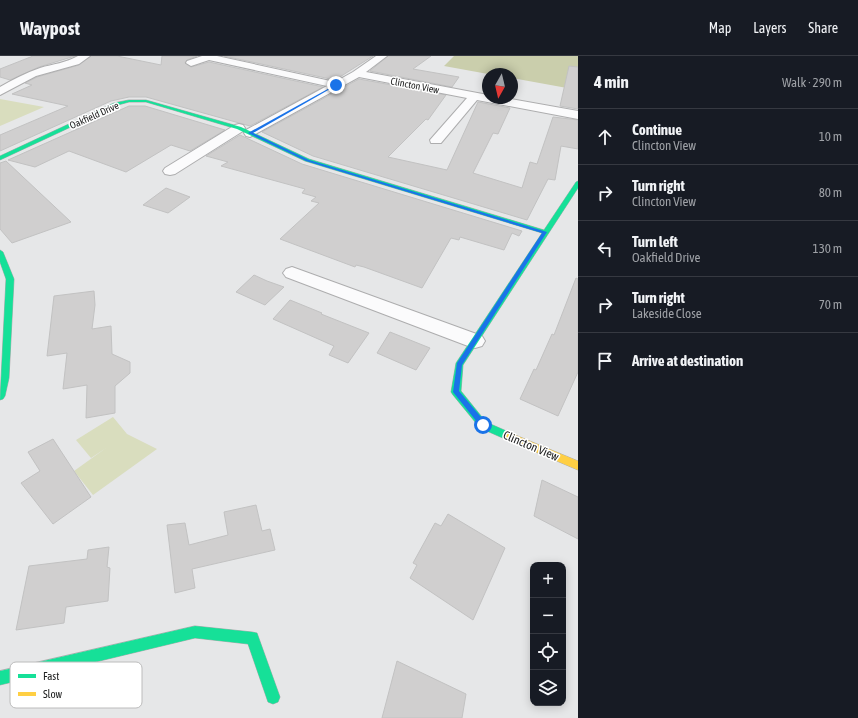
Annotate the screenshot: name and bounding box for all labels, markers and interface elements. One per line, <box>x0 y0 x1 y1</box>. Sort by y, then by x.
text: Waypost <box>20 17 80 39</box>
text: Map <box>709 20 731 36</box>
text: Layers <box>753 20 786 36</box>
text: Share <box>808 20 838 36</box>
north arrow <box>482 68 518 104</box>
text: 4 min <box>594 72 629 92</box>
street label: Clincton View <box>390 75 440 96</box>
text: Walk · 290 m <box>782 75 842 90</box>
route end <box>327 76 345 94</box>
street label: Oakfield Drive <box>68 100 121 131</box>
text: Continue <box>632 121 682 138</box>
icon: ahead <box>594 126 616 148</box>
text: 10 m <box>819 129 842 144</box>
text: Clincton View <box>632 138 696 153</box>
text: Turn right <box>632 177 685 194</box>
icon: right <box>594 182 616 204</box>
text: 80 m <box>819 185 842 200</box>
text: Clincton View <box>632 194 696 209</box>
text: Turn left <box>632 233 678 250</box>
icon: left <box>594 238 616 260</box>
text: 130 m <box>813 241 842 256</box>
text: Oakfield Drive <box>632 250 700 265</box>
text: Turn right <box>632 289 685 306</box>
icon: right <box>594 294 616 316</box>
text: 70 m <box>819 297 842 312</box>
text: Lakeside Close <box>632 306 702 321</box>
icon: arrive <box>594 350 616 372</box>
text: Arrive at destination <box>632 352 743 369</box>
route start <box>474 416 492 434</box>
street label: Clincton View <box>501 428 561 464</box>
map controls <box>530 562 566 706</box>
button: + <box>530 562 566 598</box>
button: − <box>530 598 566 634</box>
button: locate <box>530 634 566 670</box>
legend <box>10 662 142 708</box>
text: Fast <box>43 670 59 682</box>
button: layers <box>530 670 566 706</box>
text: Slow <box>43 688 62 700</box>

